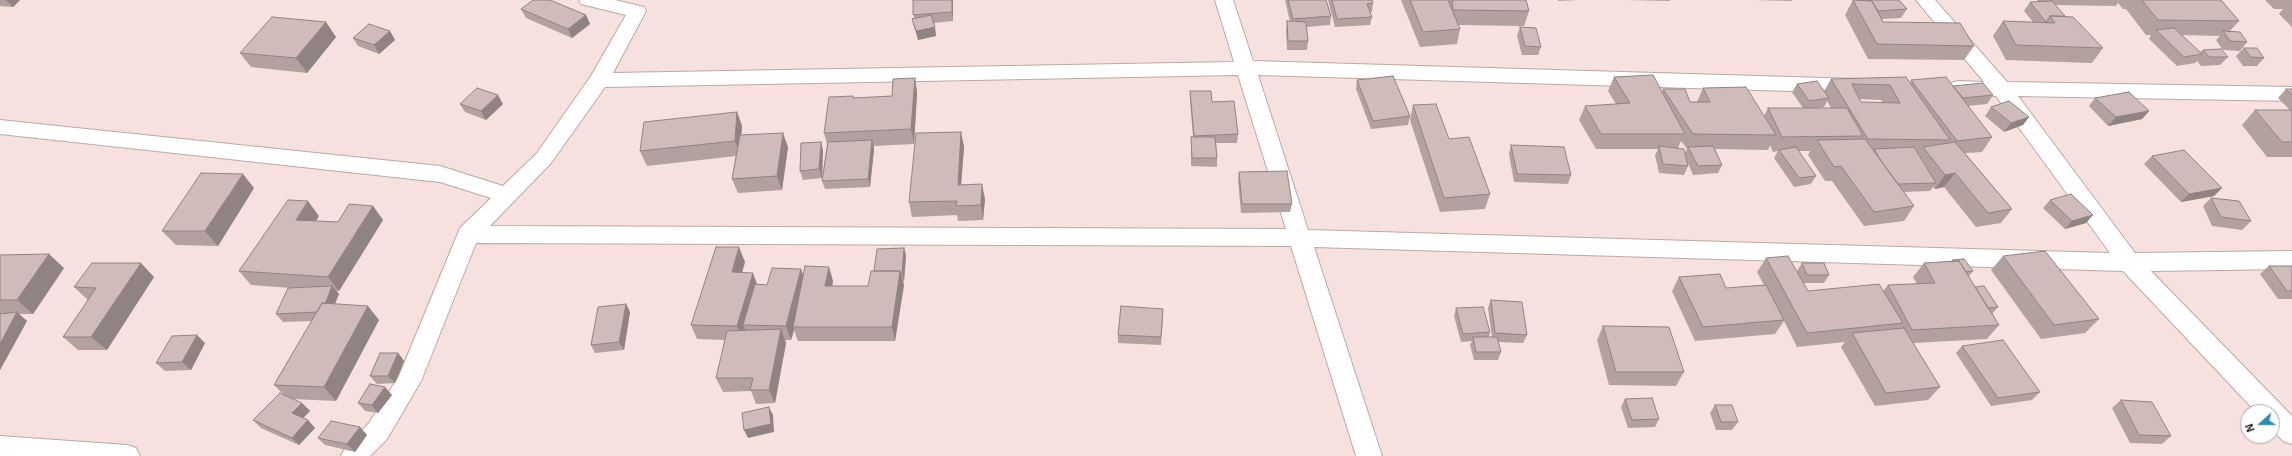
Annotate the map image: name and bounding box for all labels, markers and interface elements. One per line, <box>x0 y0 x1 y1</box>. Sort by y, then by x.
north arrow <box>2240 404 2280 444</box>
text: N <box>2242 422 2257 434</box>

